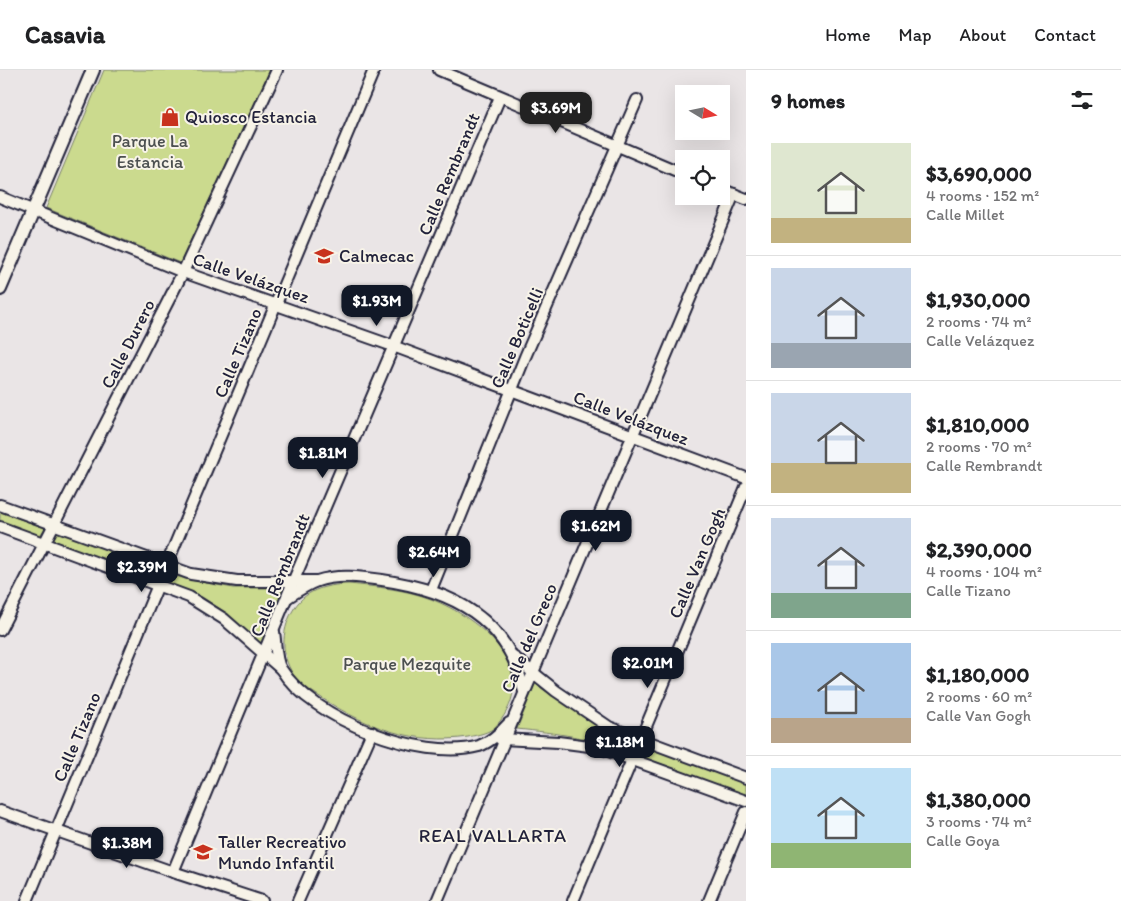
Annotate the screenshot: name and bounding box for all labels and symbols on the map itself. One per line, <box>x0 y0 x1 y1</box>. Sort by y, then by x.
north arrow <box>675 85 730 140</box>
pin: $3.69M <box>515 92 597 134</box>
shop icon: Quiosco Estancia <box>159 106 181 128</box>
place label: Quiosco Estancia <box>185 106 317 128</box>
street label: Calle Rembrandt <box>413 109 485 239</box>
park label: Parque La Estancia <box>112 130 189 173</box>
school or university icon: Calmecac <box>313 245 335 267</box>
place label: Calmecac <box>339 245 414 267</box>
street label: Calle Velázquez <box>190 248 313 308</box>
pin: $1.93M <box>336 284 418 327</box>
street label: Calle Boticelli <box>486 284 548 392</box>
street label: Calle Durero <box>96 296 160 392</box>
street label: Calle Tizano <box>209 305 267 401</box>
street label: Calle Velázquez <box>570 386 692 450</box>
pin: $1.81M <box>282 436 364 479</box>
street label: Calle Van Gogh <box>664 504 730 622</box>
street label: Calle Rembrandt <box>245 510 315 640</box>
pin: $1.62M <box>555 510 637 552</box>
pin: $2.64M <box>393 536 475 578</box>
pin: $2.39M <box>101 550 183 593</box>
street label: Calle del Greco <box>496 580 562 696</box>
pin: $2.01M <box>607 646 689 689</box>
park label: Parque Mezquite <box>343 653 471 675</box>
street label: Calle Tizano <box>48 689 106 785</box>
pin: $1.18M <box>579 726 661 768</box>
district label: REAL VALLARTA <box>419 824 567 847</box>
pin: $1.38M <box>86 826 168 869</box>
place label: Taller Recreativo Mundo Infantil <box>218 831 347 874</box>
school or university icon: Taller Recreativo Mundo Infantil <box>192 841 214 863</box>

